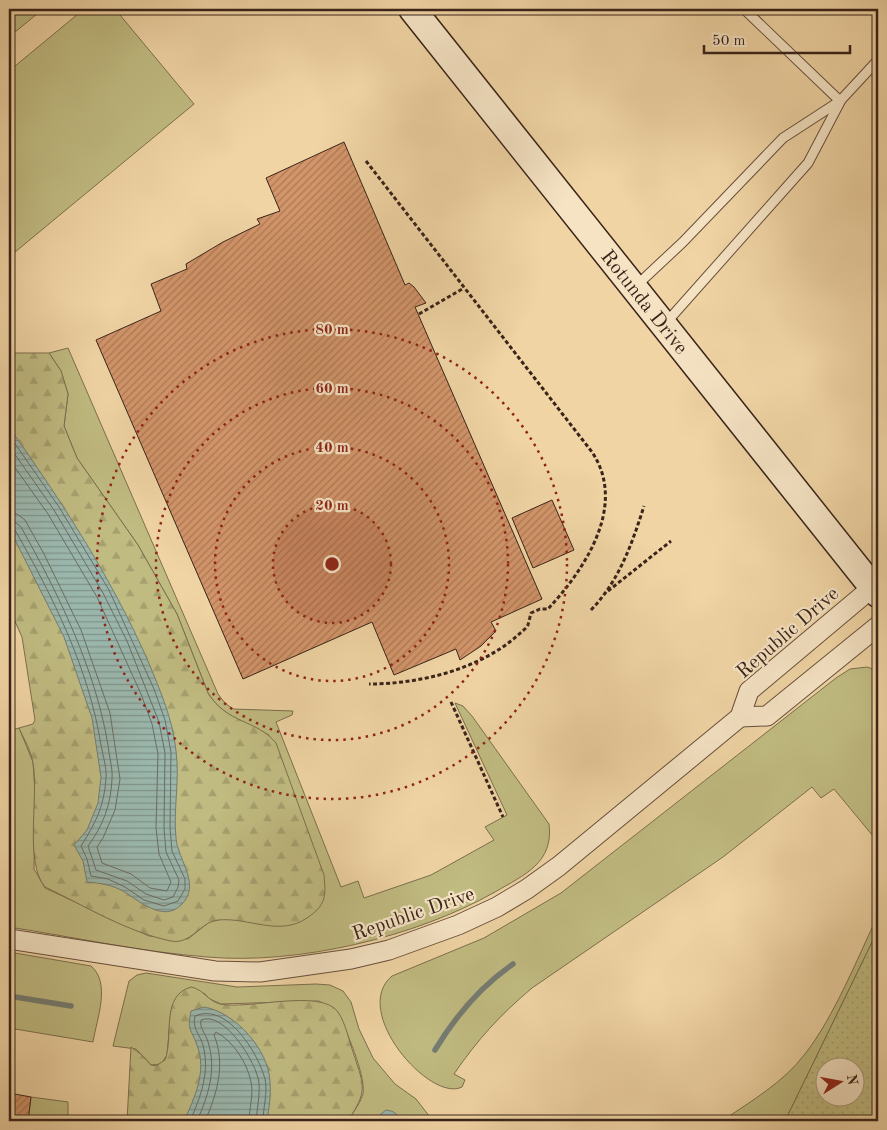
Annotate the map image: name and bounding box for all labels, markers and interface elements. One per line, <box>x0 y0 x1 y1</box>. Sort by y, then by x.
scale bar <box>704 22 851 54</box>
text: 50 m <box>712 34 746 49</box>
street label: Rotunda Drive <box>596 247 691 359</box>
text: 80 m <box>315 323 349 338</box>
text: 60 m <box>315 382 349 397</box>
text: 40 m <box>315 441 349 456</box>
text: 20 m <box>315 499 349 514</box>
centre of rings <box>323 555 341 573</box>
street label: Republic Drive <box>733 584 843 683</box>
street label: Republic Drive <box>350 885 477 945</box>
north arrow <box>814 1058 864 1108</box>
text: N <box>844 1073 860 1087</box>

